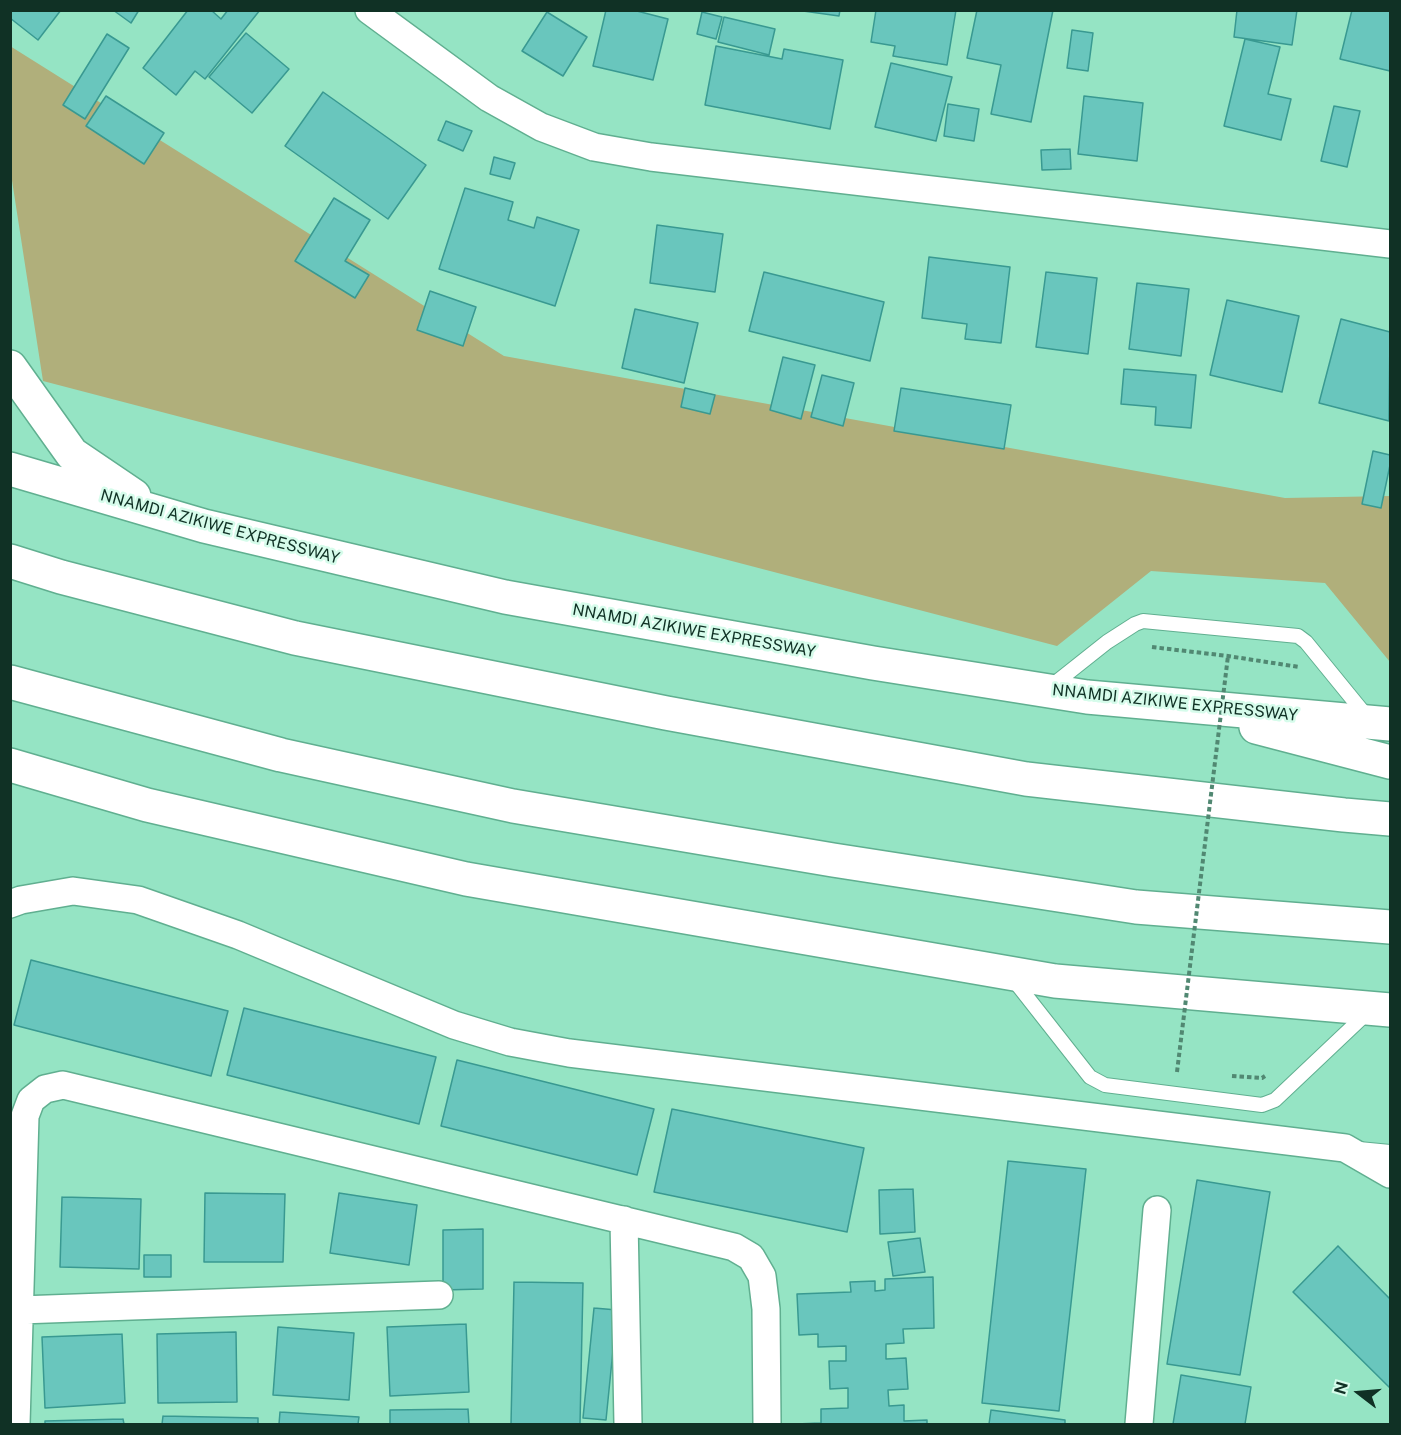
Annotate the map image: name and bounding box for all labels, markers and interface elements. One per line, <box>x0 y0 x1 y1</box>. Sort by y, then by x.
street label: NNAMDI AZIKIWE EXPRESSWAY <box>98 486 342 568</box>
street label: NNAMDI AZIKIWE EXPRESSWAY <box>571 600 817 662</box>
street label: NNAMDI AZIKIWE EXPRESSWAY <box>1051 681 1299 725</box>
north arrow <box>1329 1363 1389 1423</box>
text: N <box>1330 1379 1352 1397</box>

